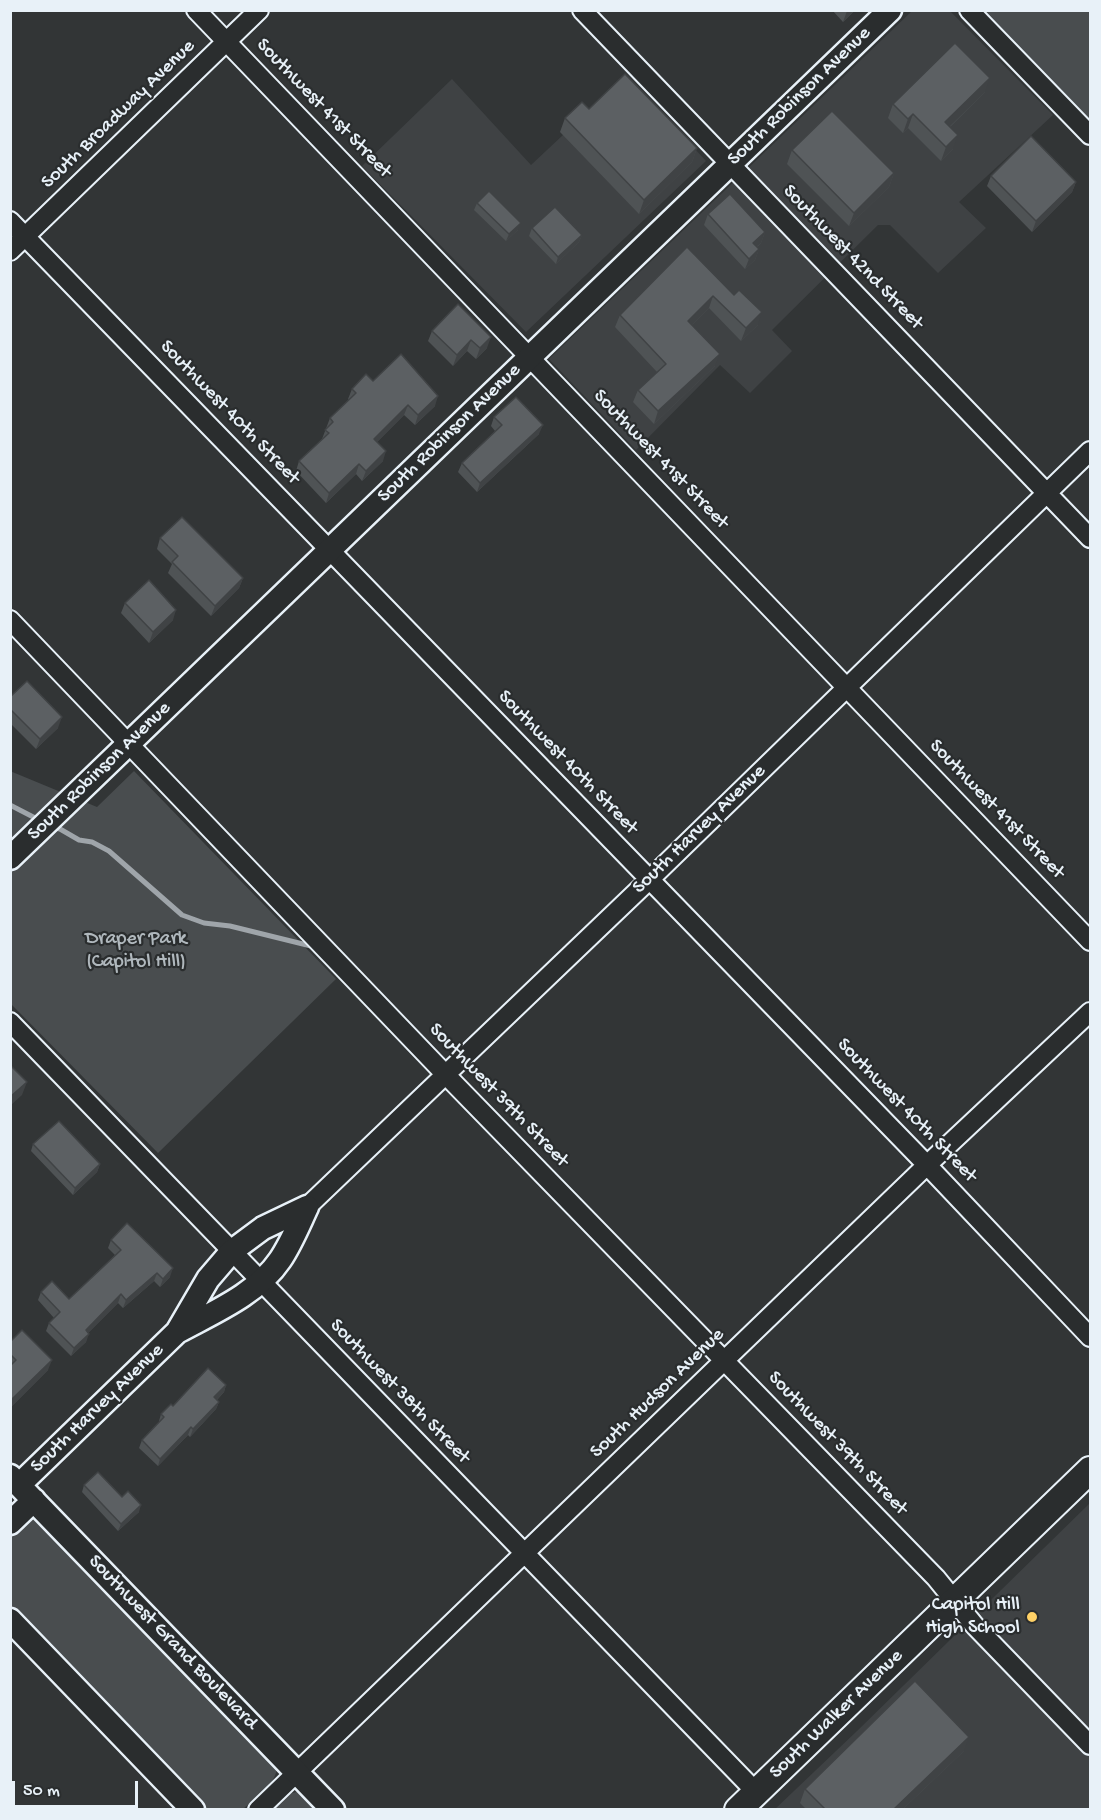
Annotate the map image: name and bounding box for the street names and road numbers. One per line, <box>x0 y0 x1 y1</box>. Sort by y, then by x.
street label: South Robinson Avenue <box>723 22 877 172</box>
street label: Southwest 41st Street <box>250 34 396 184</box>
street label: South Broadway Avenue <box>37 35 201 195</box>
street label: Southwest 42nd Street <box>776 180 928 336</box>
street label: Southwest 40th Street <box>154 336 304 490</box>
street label: South Robinson Avenue <box>373 359 527 509</box>
street label: Southwest 41st Street <box>587 385 733 535</box>
street label: Southwest 40th Street <box>492 686 642 840</box>
street label: South Robinson Avenue <box>23 697 177 847</box>
street label: Southwest 41st Street <box>923 735 1069 885</box>
street label: South Harvey Avenue <box>628 760 772 900</box>
street label: Southwest 39th Street <box>423 1019 573 1173</box>
street label: Southwest 40th Street <box>831 1034 981 1188</box>
street label: Southwest 38th Street <box>324 1314 474 1470</box>
street label: South Hudson Avenue <box>586 1324 730 1464</box>
street label: South Harvey Avenue <box>26 1339 170 1479</box>
street label: Southwest 39th Street <box>762 1367 912 1521</box>
street label: Southwest Grand Boulevard <box>82 1550 262 1736</box>
street label: South Walker Avenue <box>765 1645 909 1785</box>

